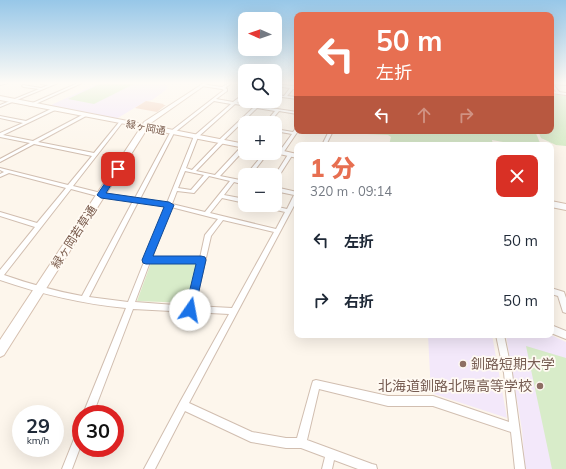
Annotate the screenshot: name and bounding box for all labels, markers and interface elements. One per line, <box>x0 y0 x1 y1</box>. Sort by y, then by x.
north arrow <box>238 12 282 56</box>
map controls <box>238 12 282 212</box>
text: 50 m <box>376 23 442 58</box>
icon: left <box>310 28 362 80</box>
text: 左折 <box>376 61 412 84</box>
button: search <box>238 64 282 108</box>
icon: left <box>371 104 393 126</box>
icon: ahead <box>413 104 435 126</box>
icon: right <box>455 104 477 126</box>
button: + <box>238 116 282 160</box>
street label: 緑ヶ岡通 <box>125 117 167 138</box>
pin <box>101 152 135 186</box>
text: 1 分 <box>310 153 355 183</box>
button: close <box>496 155 538 197</box>
icon: arrive <box>107 158 129 180</box>
button: − <box>238 168 282 212</box>
text: 320 m · 09:14 <box>310 183 392 199</box>
street label: 緑ヶ岡若草通 <box>48 202 99 271</box>
icon: left <box>310 229 332 251</box>
text: 50 m <box>503 231 538 250</box>
text: 左折 <box>344 232 374 251</box>
position arrow <box>169 289 211 331</box>
icon: right <box>310 289 332 311</box>
text: 50 m <box>503 291 538 310</box>
text: 右折 <box>344 292 374 311</box>
place label: 釧路短期大学 <box>471 355 555 373</box>
marker: 釧路短期大学 <box>458 359 468 369</box>
place label: 北海道釧路北陽高等学校 <box>378 377 532 395</box>
marker: 北海道釧路北陽高等学校 <box>535 381 545 391</box>
speed limit sign: 30 <box>72 405 124 457</box>
text: 29 <box>26 413 50 438</box>
text: km/h <box>27 434 49 447</box>

